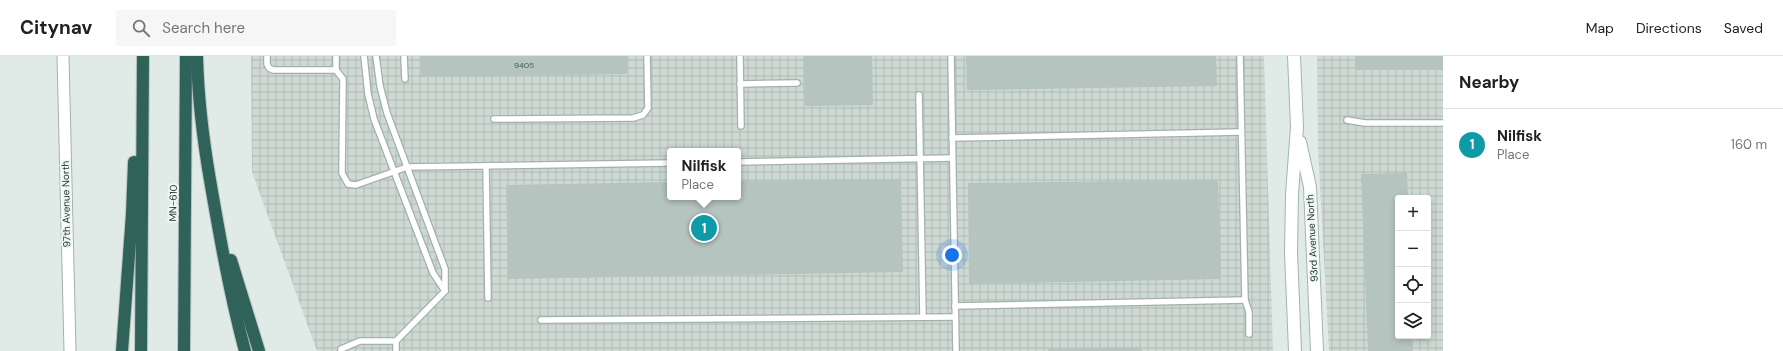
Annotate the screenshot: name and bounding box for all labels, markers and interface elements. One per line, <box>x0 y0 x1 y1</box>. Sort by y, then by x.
search box <box>116 10 396 46</box>
text: Citynav <box>20 15 92 40</box>
icon: search <box>130 17 152 39</box>
text: Search here <box>162 18 245 38</box>
text: Map <box>1586 19 1614 37</box>
text: Directions <box>1636 19 1702 37</box>
text: Saved <box>1724 19 1763 37</box>
house number: 9405 <box>514 60 534 70</box>
text: Nearby <box>1459 71 1519 93</box>
text: Nilfisk <box>1497 126 1542 146</box>
text: 1 <box>1470 136 1474 153</box>
text: 160 m <box>1731 136 1767 153</box>
text: Place <box>1497 146 1529 163</box>
popup <box>667 148 741 200</box>
text: Nilfisk <box>682 156 726 176</box>
street label: 97th Avenue North <box>59 160 73 247</box>
text: Place <box>682 176 714 193</box>
street label: MN-610 <box>166 184 180 222</box>
street label: 93rd Avenue North <box>1303 194 1321 282</box>
map controls <box>1395 195 1431 339</box>
button: + <box>1395 195 1431 231</box>
pin: 1 <box>691 213 717 243</box>
button: − <box>1395 231 1431 267</box>
your location <box>942 245 962 265</box>
button: locate <box>1395 267 1431 303</box>
button: layers <box>1395 303 1431 339</box>

